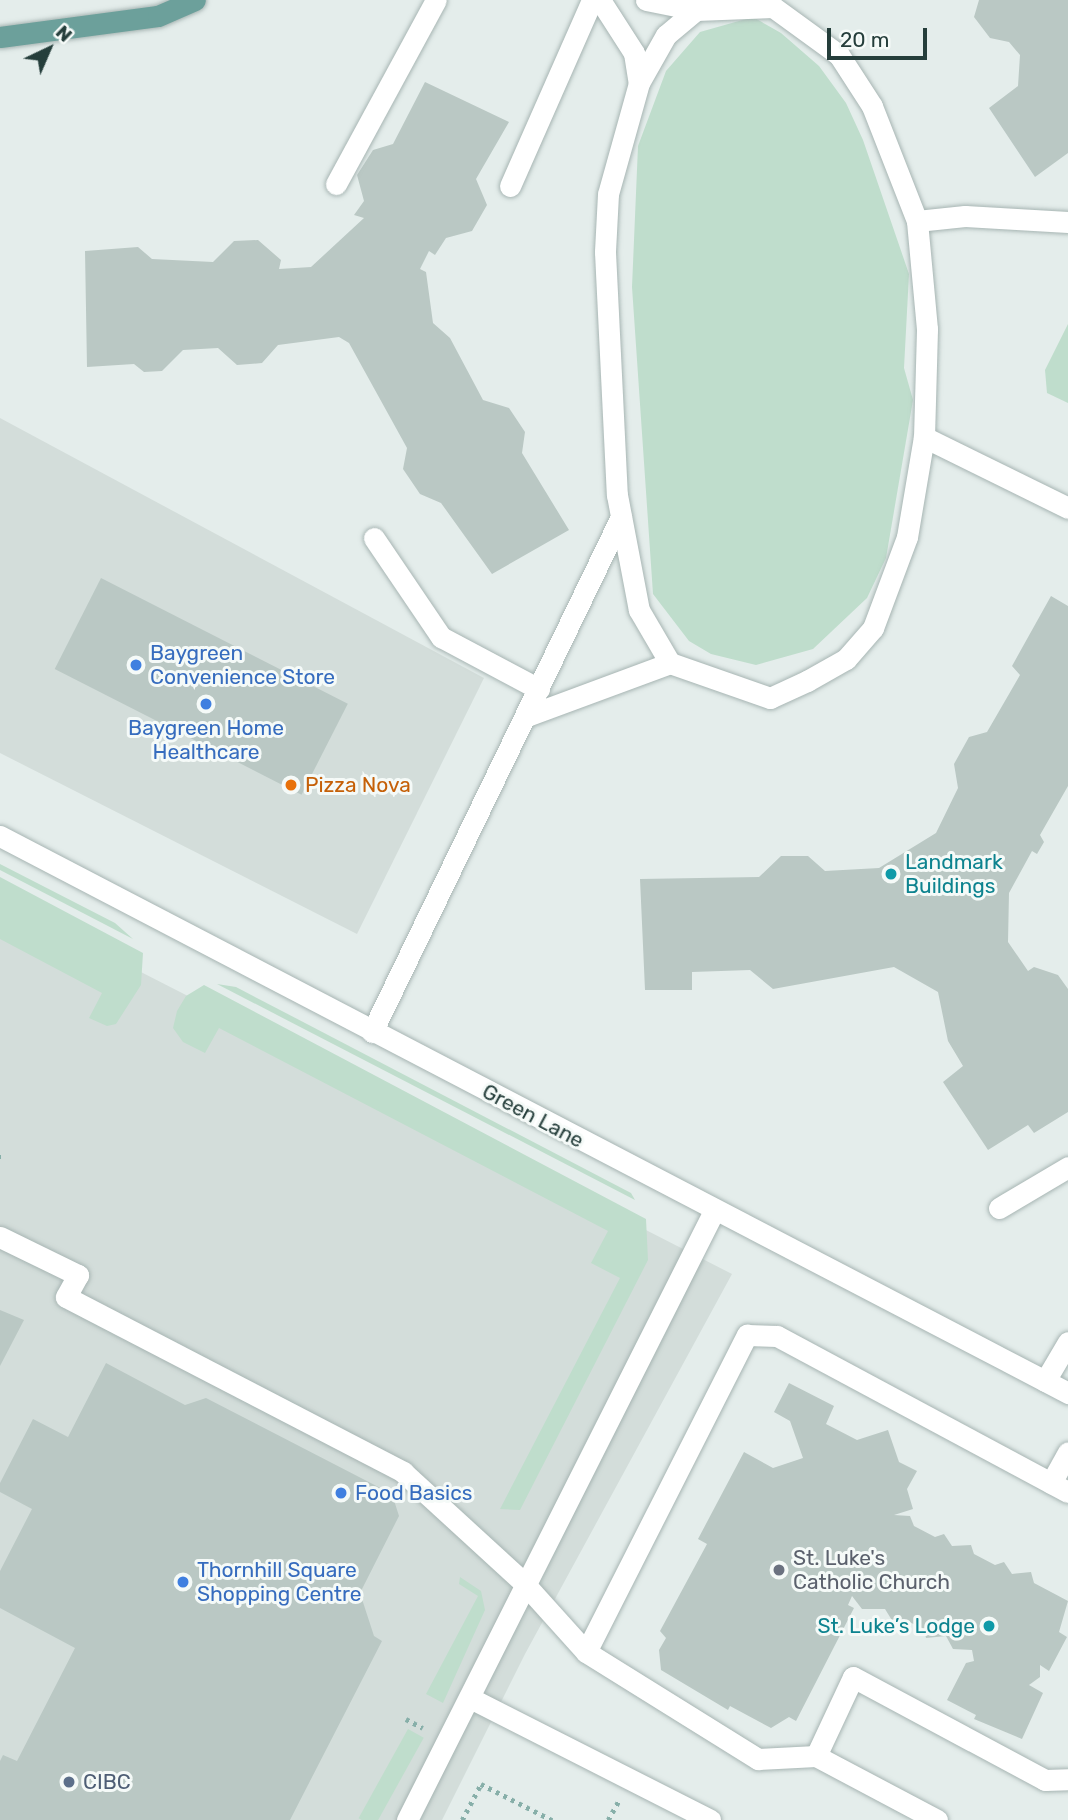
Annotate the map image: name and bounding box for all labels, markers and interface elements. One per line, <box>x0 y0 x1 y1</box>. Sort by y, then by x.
north arrow <box>14 14 84 84</box>
scale bar <box>830 14 930 58</box>
text: N <box>51 21 77 47</box>
text: 20 m <box>840 27 889 52</box>
place label: Baygreen Convenience Store <box>150 640 335 690</box>
marker: Baygreen Convenience Store <box>128 657 144 673</box>
marker: Baygreen Home Healthcare <box>198 696 214 712</box>
place label: Baygreen Home Healthcare <box>128 715 284 765</box>
place label: Pizza Nova <box>305 772 411 798</box>
marker: Pizza Nova <box>283 777 299 793</box>
place label: Landmark Buildings <box>905 849 1003 899</box>
marker: Landmark Buildings <box>883 866 899 882</box>
street label: Green Lane <box>478 1079 588 1153</box>
place label: Food Basics <box>355 1480 472 1506</box>
marker: Food Basics <box>333 1485 349 1501</box>
place label: St. Luke's Catholic Church <box>793 1545 950 1595</box>
place label: Thornhill Square Shopping Centre <box>197 1557 361 1607</box>
marker: St. Luke's Catholic Church <box>771 1562 787 1578</box>
marker: Thornhill Square Shopping Centre <box>175 1574 191 1590</box>
place label: St. Luke’s Lodge <box>817 1613 975 1639</box>
marker: St. Luke’s Lodge <box>981 1618 997 1634</box>
place label: CIBC <box>83 1769 131 1795</box>
marker: CIBC <box>61 1774 77 1790</box>

